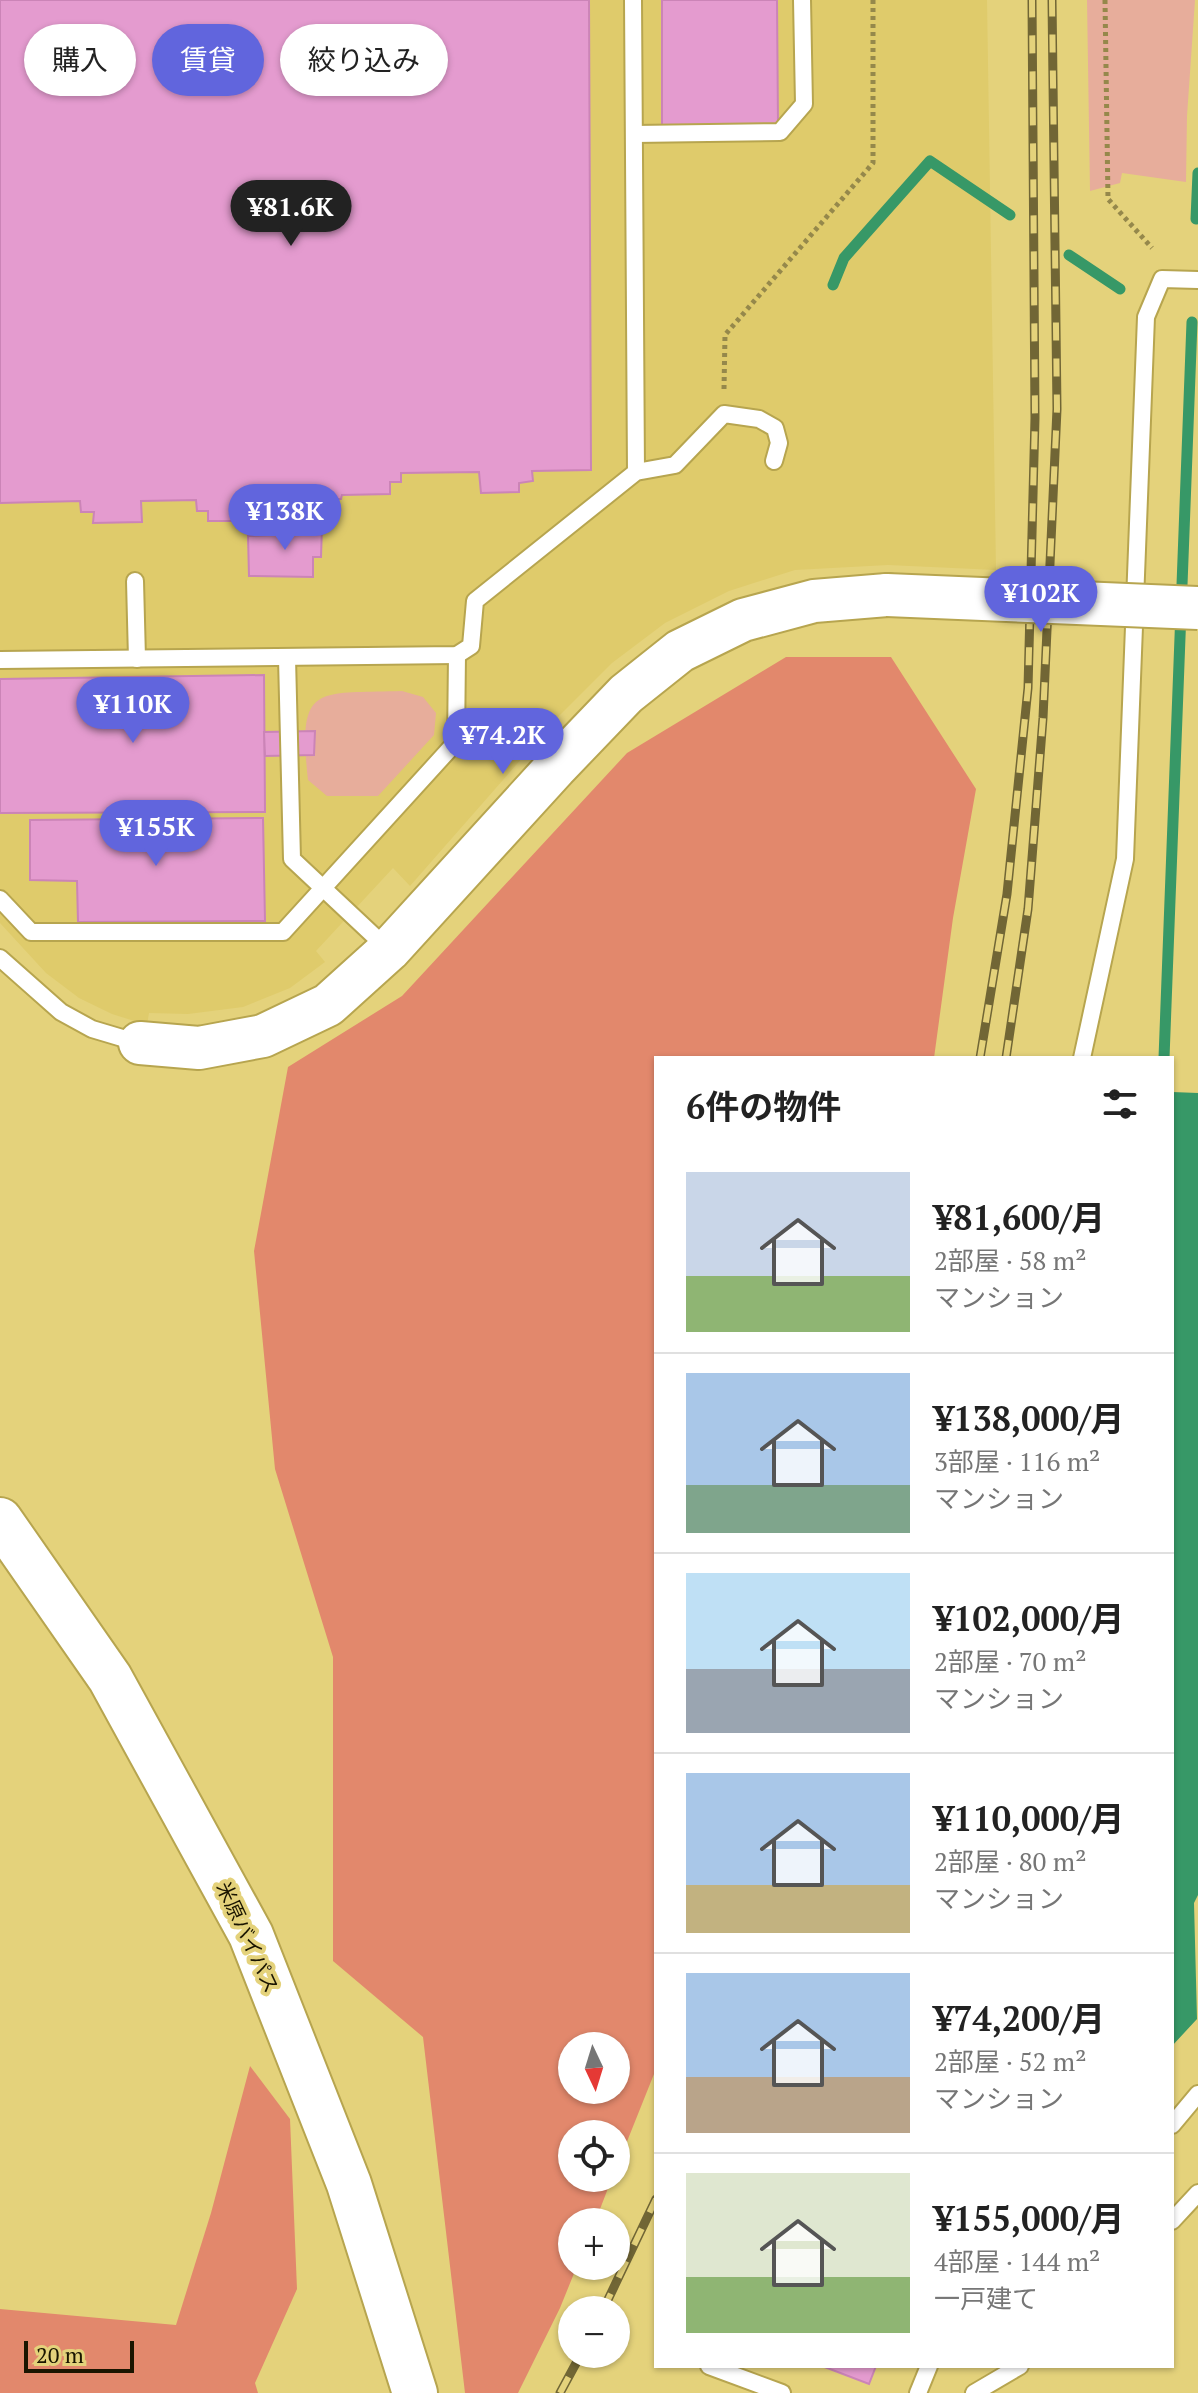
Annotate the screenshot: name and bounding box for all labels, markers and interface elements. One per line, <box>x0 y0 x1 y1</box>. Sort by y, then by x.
chip: 購入 <box>24 24 136 96</box>
chip: 賃貸 <box>152 24 264 96</box>
chip: 絞り込み <box>280 24 448 96</box>
pin: ¥81.6K <box>226 180 356 248</box>
text: ¥81.6K <box>249 189 333 223</box>
pin: ¥138K <box>229 484 341 552</box>
text: ¥138K <box>246 493 324 527</box>
pin: ¥102K <box>985 566 1097 634</box>
text: ¥102K <box>1002 575 1080 609</box>
pin: ¥110K <box>77 677 189 745</box>
text: ¥110K <box>94 686 172 720</box>
pin: ¥74.2K <box>438 708 568 776</box>
text: ¥74.2K <box>461 717 545 751</box>
pin: ¥155K <box>100 800 212 868</box>
text: ¥155K <box>117 809 195 843</box>
icon: filters <box>1098 1082 1142 1126</box>
text: 6件の物件 <box>686 1084 841 1129</box>
text: ¥81,600/月 <box>934 1195 1105 1240</box>
icon: home <box>750 1204 846 1300</box>
text: 2部屋 · 58 m² <box>934 1243 1086 1277</box>
text: マンション <box>934 1280 1064 1314</box>
text: ¥138,000/月 <box>934 1396 1125 1441</box>
icon: home <box>750 1405 846 1501</box>
text: 3部屋 · 116 m² <box>934 1444 1100 1478</box>
text: マンション <box>934 1481 1064 1515</box>
text: ¥102,000/月 <box>934 1596 1125 1641</box>
icon: home <box>750 1605 846 1701</box>
text: 2部屋 · 70 m² <box>934 1644 1086 1678</box>
text: マンション <box>934 1681 1064 1715</box>
text: ¥110,000/月 <box>934 1796 1125 1841</box>
icon: home <box>750 1805 846 1901</box>
text: 2部屋 · 80 m² <box>934 1844 1086 1878</box>
street label: 米原バイパス <box>210 1877 286 1997</box>
text: マンション <box>934 1881 1064 1915</box>
text: ¥74,200/月 <box>934 1996 1105 2041</box>
icon: home <box>750 2005 846 2101</box>
north arrow <box>558 2032 630 2104</box>
map controls <box>558 2032 630 2368</box>
text: 2部屋 · 52 m² <box>934 2044 1086 2078</box>
text: マンション <box>934 2081 1064 2115</box>
button: locate <box>558 2120 630 2192</box>
text: ¥155,000/月 <box>934 2196 1125 2241</box>
icon: home <box>750 2205 846 2301</box>
button: + <box>558 2208 630 2280</box>
text: 4部屋 · 144 m² <box>934 2244 1100 2278</box>
text: 一戸建て <box>934 2281 1038 2315</box>
button: − <box>558 2296 630 2368</box>
scale bar <box>24 2337 134 2373</box>
text: 20 m <box>36 2340 84 2369</box>

